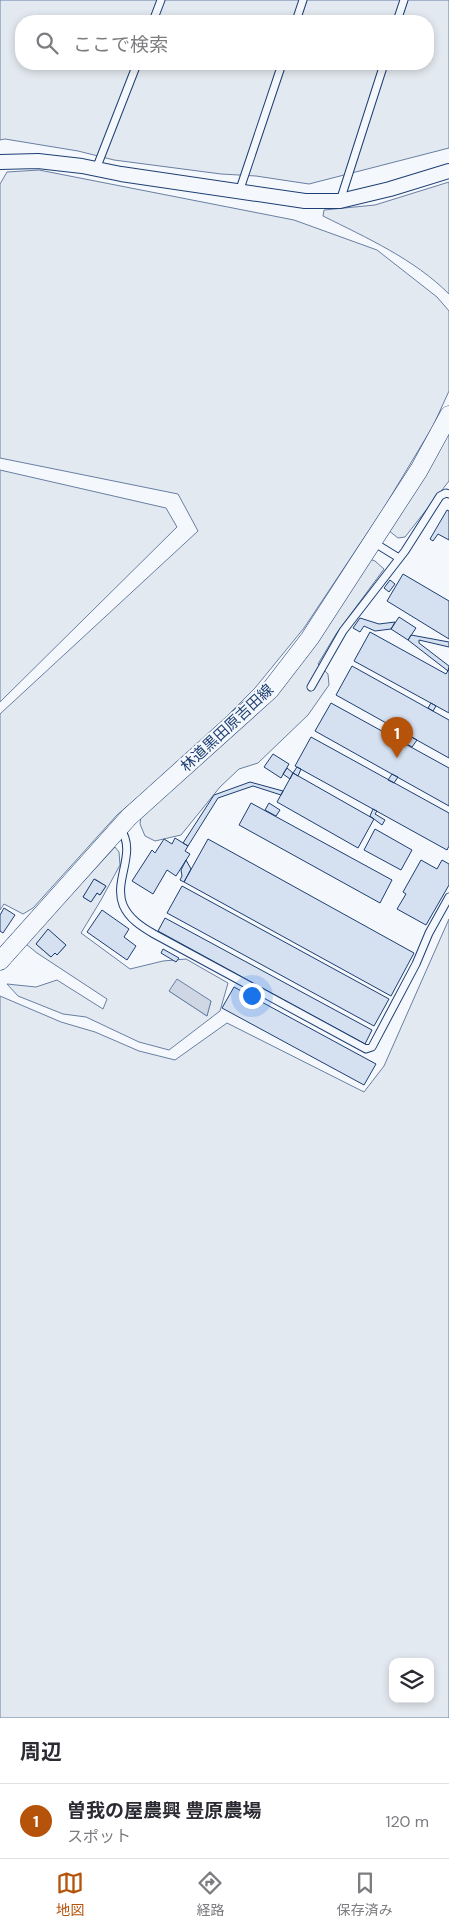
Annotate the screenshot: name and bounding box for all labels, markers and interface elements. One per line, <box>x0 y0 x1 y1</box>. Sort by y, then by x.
search box <box>15 15 434 70</box>
icon: search <box>33 29 61 57</box>
text: ここで検索 <box>73 32 168 57</box>
street label: 林道黒田原吉田線 <box>176 680 278 776</box>
pin: 1 <box>381 717 413 758</box>
your location <box>239 983 265 1009</box>
map controls <box>389 1658 434 1703</box>
button: layers <box>389 1658 434 1703</box>
text: 周辺 <box>20 1738 62 1766</box>
text: 曽我の屋農興 豊原農場 <box>67 1798 261 1823</box>
text: 1 <box>33 1811 39 1832</box>
text: 120 m <box>385 1811 429 1832</box>
text: スポット <box>67 1826 131 1847</box>
tab: 地図 <box>56 1869 84 1919</box>
tab: 経路 <box>196 1869 224 1919</box>
tab: 保存済み <box>337 1869 393 1919</box>

